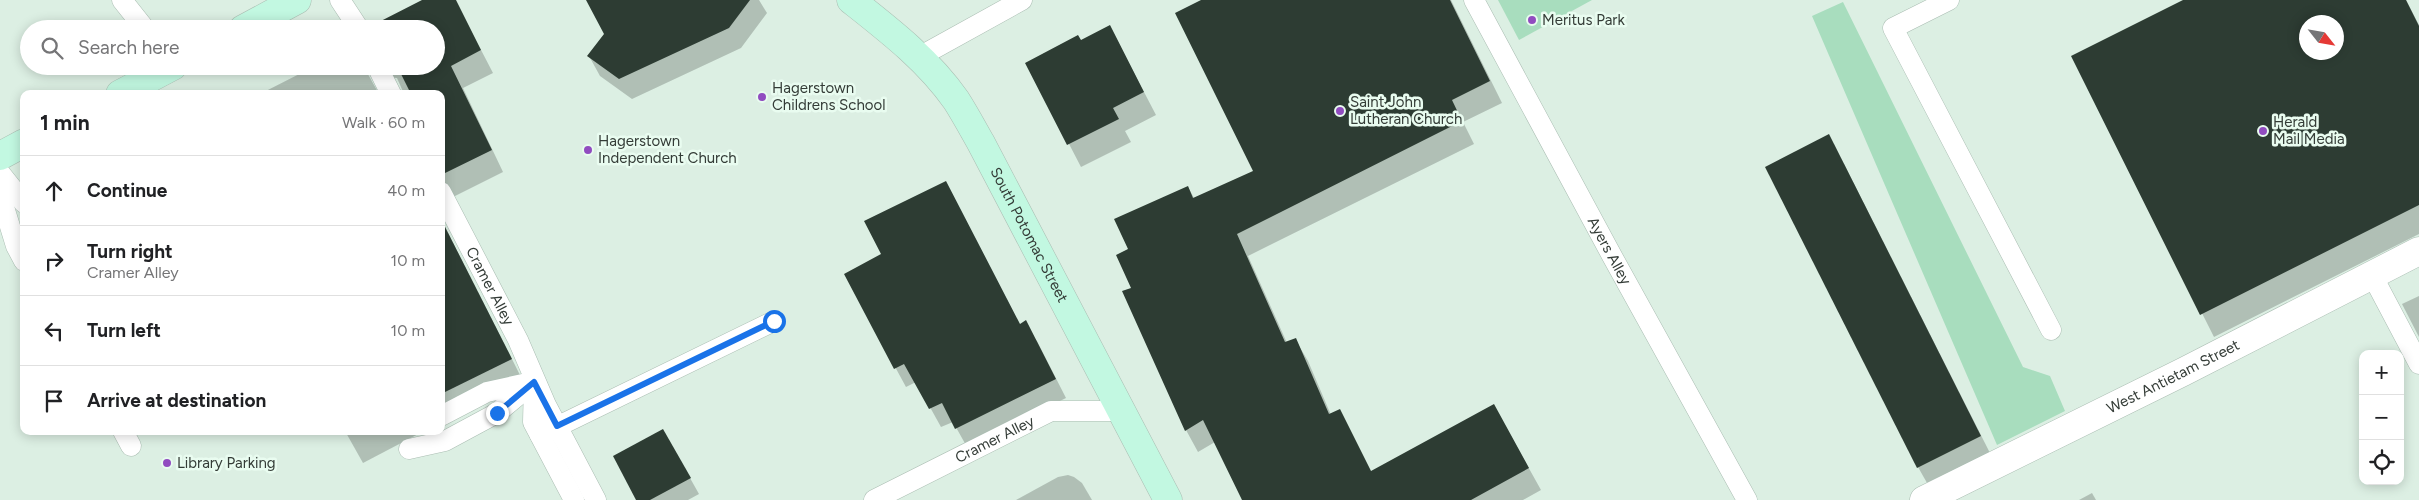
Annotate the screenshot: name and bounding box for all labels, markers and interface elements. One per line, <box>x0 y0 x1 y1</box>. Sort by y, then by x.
place label: Meritus Park <box>1542 11 1625 29</box>
marker: Meritus Park <box>1526 14 1538 26</box>
north arrow <box>2299 15 2344 60</box>
search box <box>20 20 445 75</box>
icon: search <box>38 34 66 62</box>
text: Search here <box>78 36 180 59</box>
place label: Hagerstown Childrens School <box>772 79 885 114</box>
marker: Hagerstown Childrens School <box>756 91 768 103</box>
place label: Saint John Lutheran Church <box>1350 93 1462 128</box>
marker: Saint John Lutheran Church <box>1334 105 1346 117</box>
text: 1 min <box>40 110 90 135</box>
text: Walk · 60 m <box>342 113 425 132</box>
place label: Herald Mail Media <box>2273 113 2345 148</box>
marker: Herald Mail Media <box>2257 125 2269 137</box>
place label: Hagerstown Independent Church <box>598 132 737 167</box>
marker: Hagerstown Independent Church <box>582 144 594 156</box>
street label: South Potomac Street <box>986 164 1072 306</box>
icon: ahead <box>40 177 68 205</box>
text: Continue <box>87 179 167 202</box>
text: 40 m <box>387 181 425 200</box>
street label: Ayers Alley <box>1584 214 1635 288</box>
text: Turn right <box>87 240 173 263</box>
street label: Cramer Alley <box>462 244 518 328</box>
icon: right <box>40 247 68 275</box>
text: 10 m <box>391 251 425 270</box>
text: Cramer Alley <box>87 263 179 282</box>
route start <box>763 310 786 333</box>
icon: left <box>40 317 68 345</box>
text: Turn left <box>87 319 161 342</box>
text: 10 m <box>391 321 425 340</box>
street label: West Antietam Street <box>2104 335 2243 417</box>
map controls <box>2359 350 2404 485</box>
button: + <box>2359 350 2404 395</box>
icon: arrive <box>40 387 68 415</box>
text: Arrive at destination <box>87 389 266 412</box>
button: − <box>2359 395 2404 440</box>
route end <box>486 402 509 425</box>
street label: Cramer Alley <box>952 412 1037 467</box>
button: locate <box>2359 440 2404 485</box>
place label: Library Parking <box>177 454 276 472</box>
marker: Library Parking <box>161 457 173 469</box>

